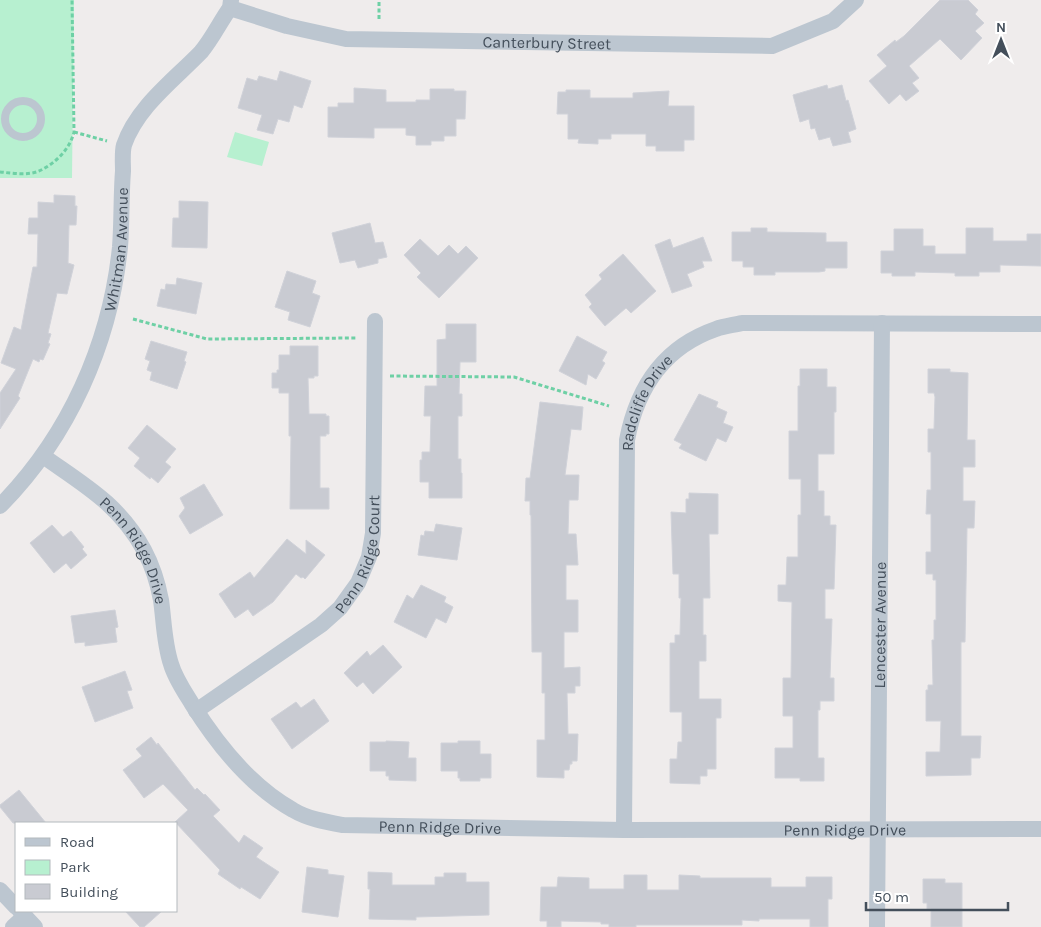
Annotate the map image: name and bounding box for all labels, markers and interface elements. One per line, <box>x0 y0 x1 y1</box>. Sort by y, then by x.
north arrow <box>976 15 1026 65</box>
text: N <box>996 19 1006 36</box>
street label: Canterbury Street <box>482 32 611 53</box>
street label: Whitman Avenue <box>99 187 132 313</box>
street label: Radcliffe Drive <box>617 350 676 451</box>
street label: Penn Ridge Drive <box>96 492 171 606</box>
street label: Penn Ridge Court <box>330 495 383 617</box>
street label: Lencester Avenue <box>869 562 890 688</box>
street label: Penn Ridge Drive <box>378 816 501 837</box>
street label: Penn Ridge Drive <box>783 820 906 839</box>
legend <box>15 822 178 912</box>
text: Road <box>60 833 95 851</box>
text: Park <box>60 858 90 876</box>
scale bar <box>866 880 1008 912</box>
text: Building <box>60 883 118 901</box>
text: 50 m <box>874 888 909 906</box>

